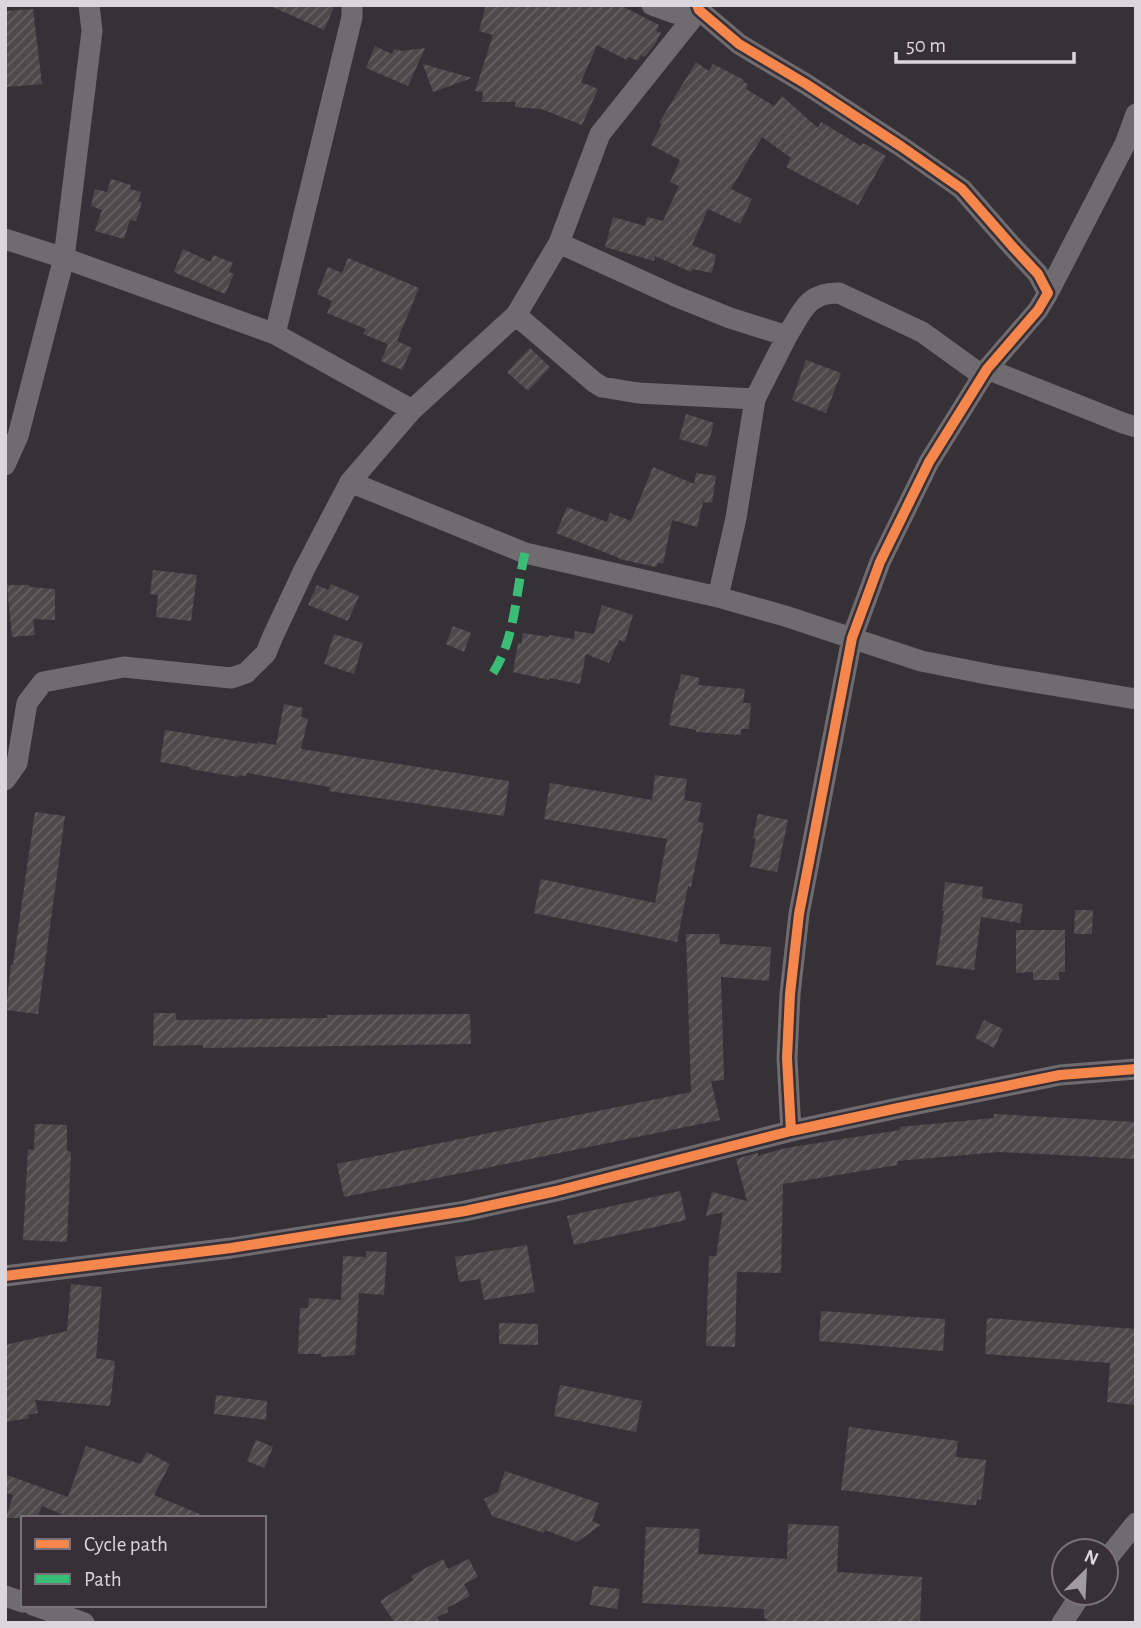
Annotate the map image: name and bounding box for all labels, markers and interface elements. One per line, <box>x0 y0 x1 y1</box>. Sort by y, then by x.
scale bar <box>896 21 1074 65</box>
text: 50 m <box>906 35 946 56</box>
legend <box>21 1516 266 1607</box>
text: Cycle path <box>84 1534 168 1555</box>
north arrow <box>1050 1537 1120 1607</box>
text: N <box>1081 1546 1101 1569</box>
text: Path <box>84 1569 122 1590</box>

